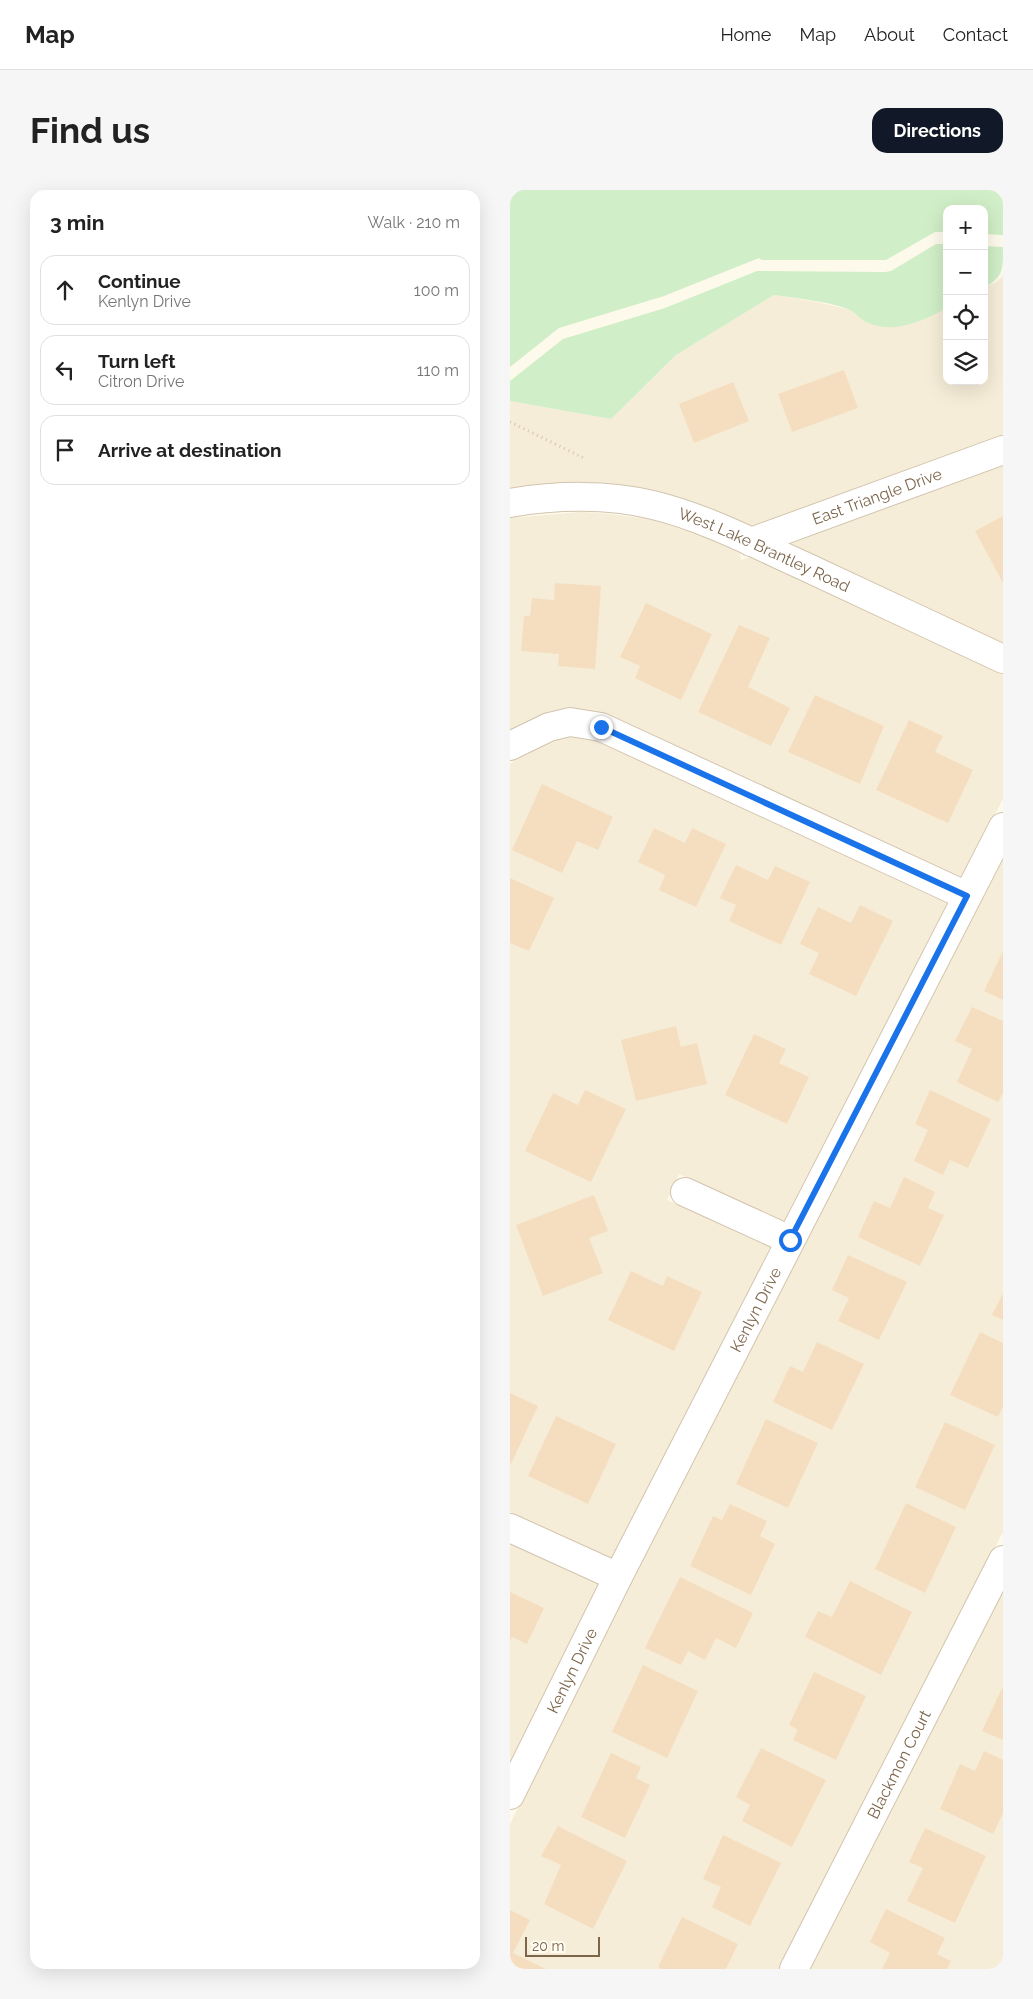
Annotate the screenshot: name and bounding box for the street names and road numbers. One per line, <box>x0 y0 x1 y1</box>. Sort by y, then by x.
street label: East Triangle Drive <box>809 464 944 528</box>
street label: West Lake Brantley Road <box>676 503 853 596</box>
street label: Kenlyn Drive <box>726 1264 785 1355</box>
street label: Kenlyn Drive <box>543 1625 601 1716</box>
street label: Blackmon Court <box>863 1706 935 1822</box>

